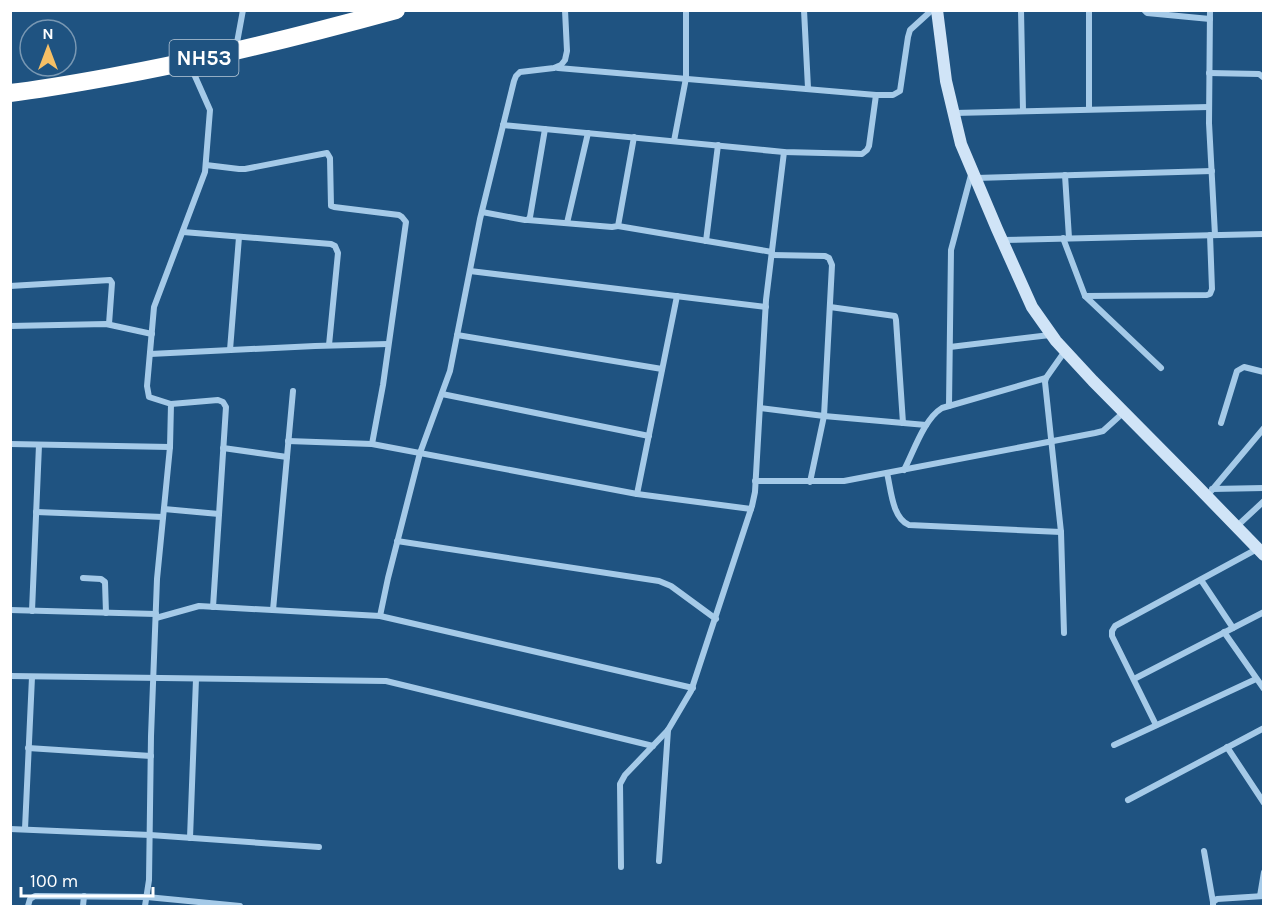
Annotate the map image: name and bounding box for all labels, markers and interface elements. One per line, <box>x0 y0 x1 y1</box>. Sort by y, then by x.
north arrow <box>18 18 78 78</box>
text: N <box>42 24 54 43</box>
road number: NH53 <box>170 40 238 76</box>
scale bar <box>21 860 153 898</box>
text: 100 m <box>30 870 78 892</box>

